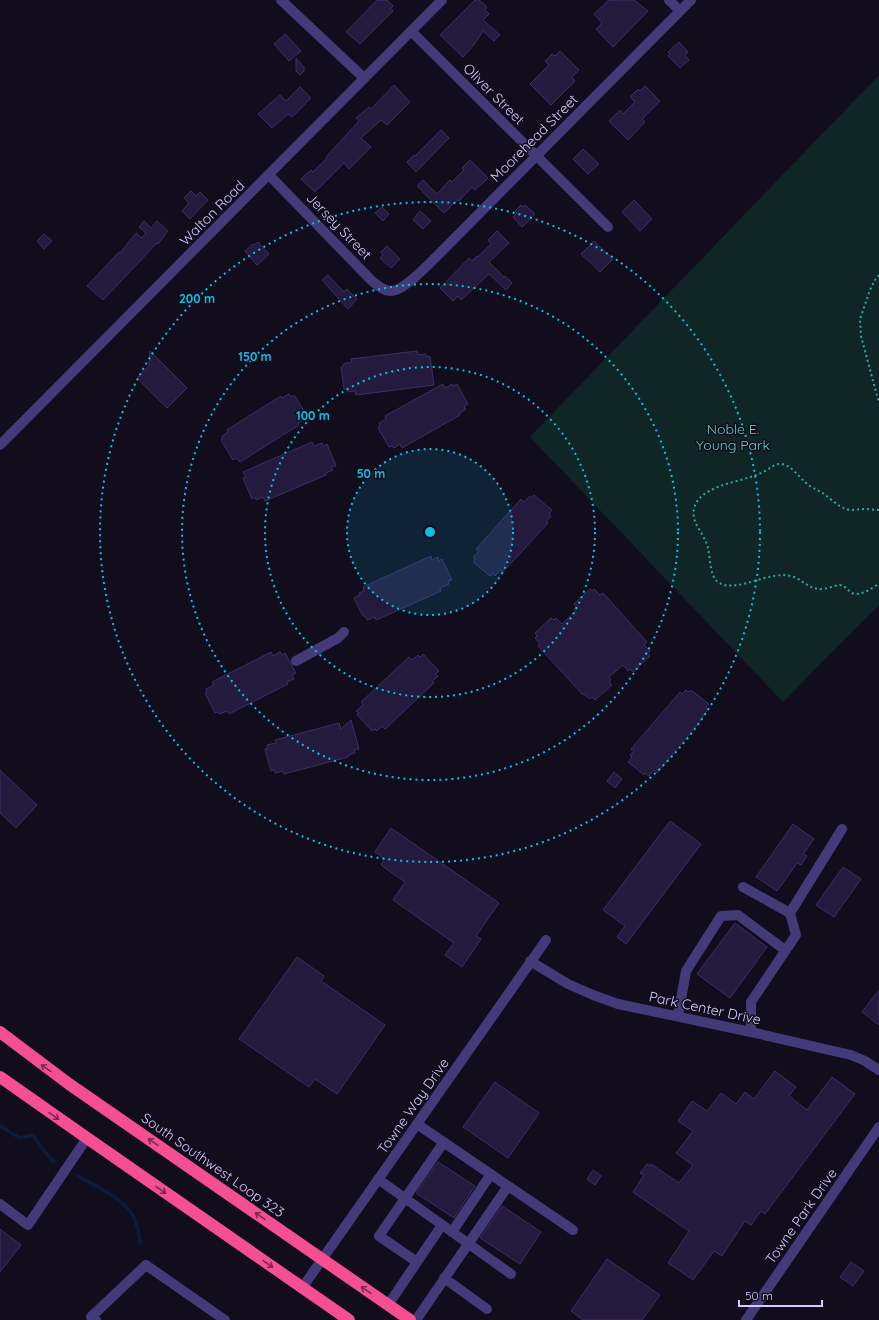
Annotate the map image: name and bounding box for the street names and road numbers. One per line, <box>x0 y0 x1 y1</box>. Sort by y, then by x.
street label: Oliver Street <box>459 59 529 129</box>
street label: Moorehead Street <box>486 90 582 186</box>
street label: Walton Road <box>176 177 248 249</box>
street label: Jersey Street <box>303 189 375 263</box>
street label: Park Center Drive <box>647 987 763 1029</box>
street label: Towne Way Drive <box>373 1055 453 1157</box>
street label: South Southwest Loop 323 <box>138 1109 288 1221</box>
street label: Towne Park Drive <box>761 1165 841 1267</box>

